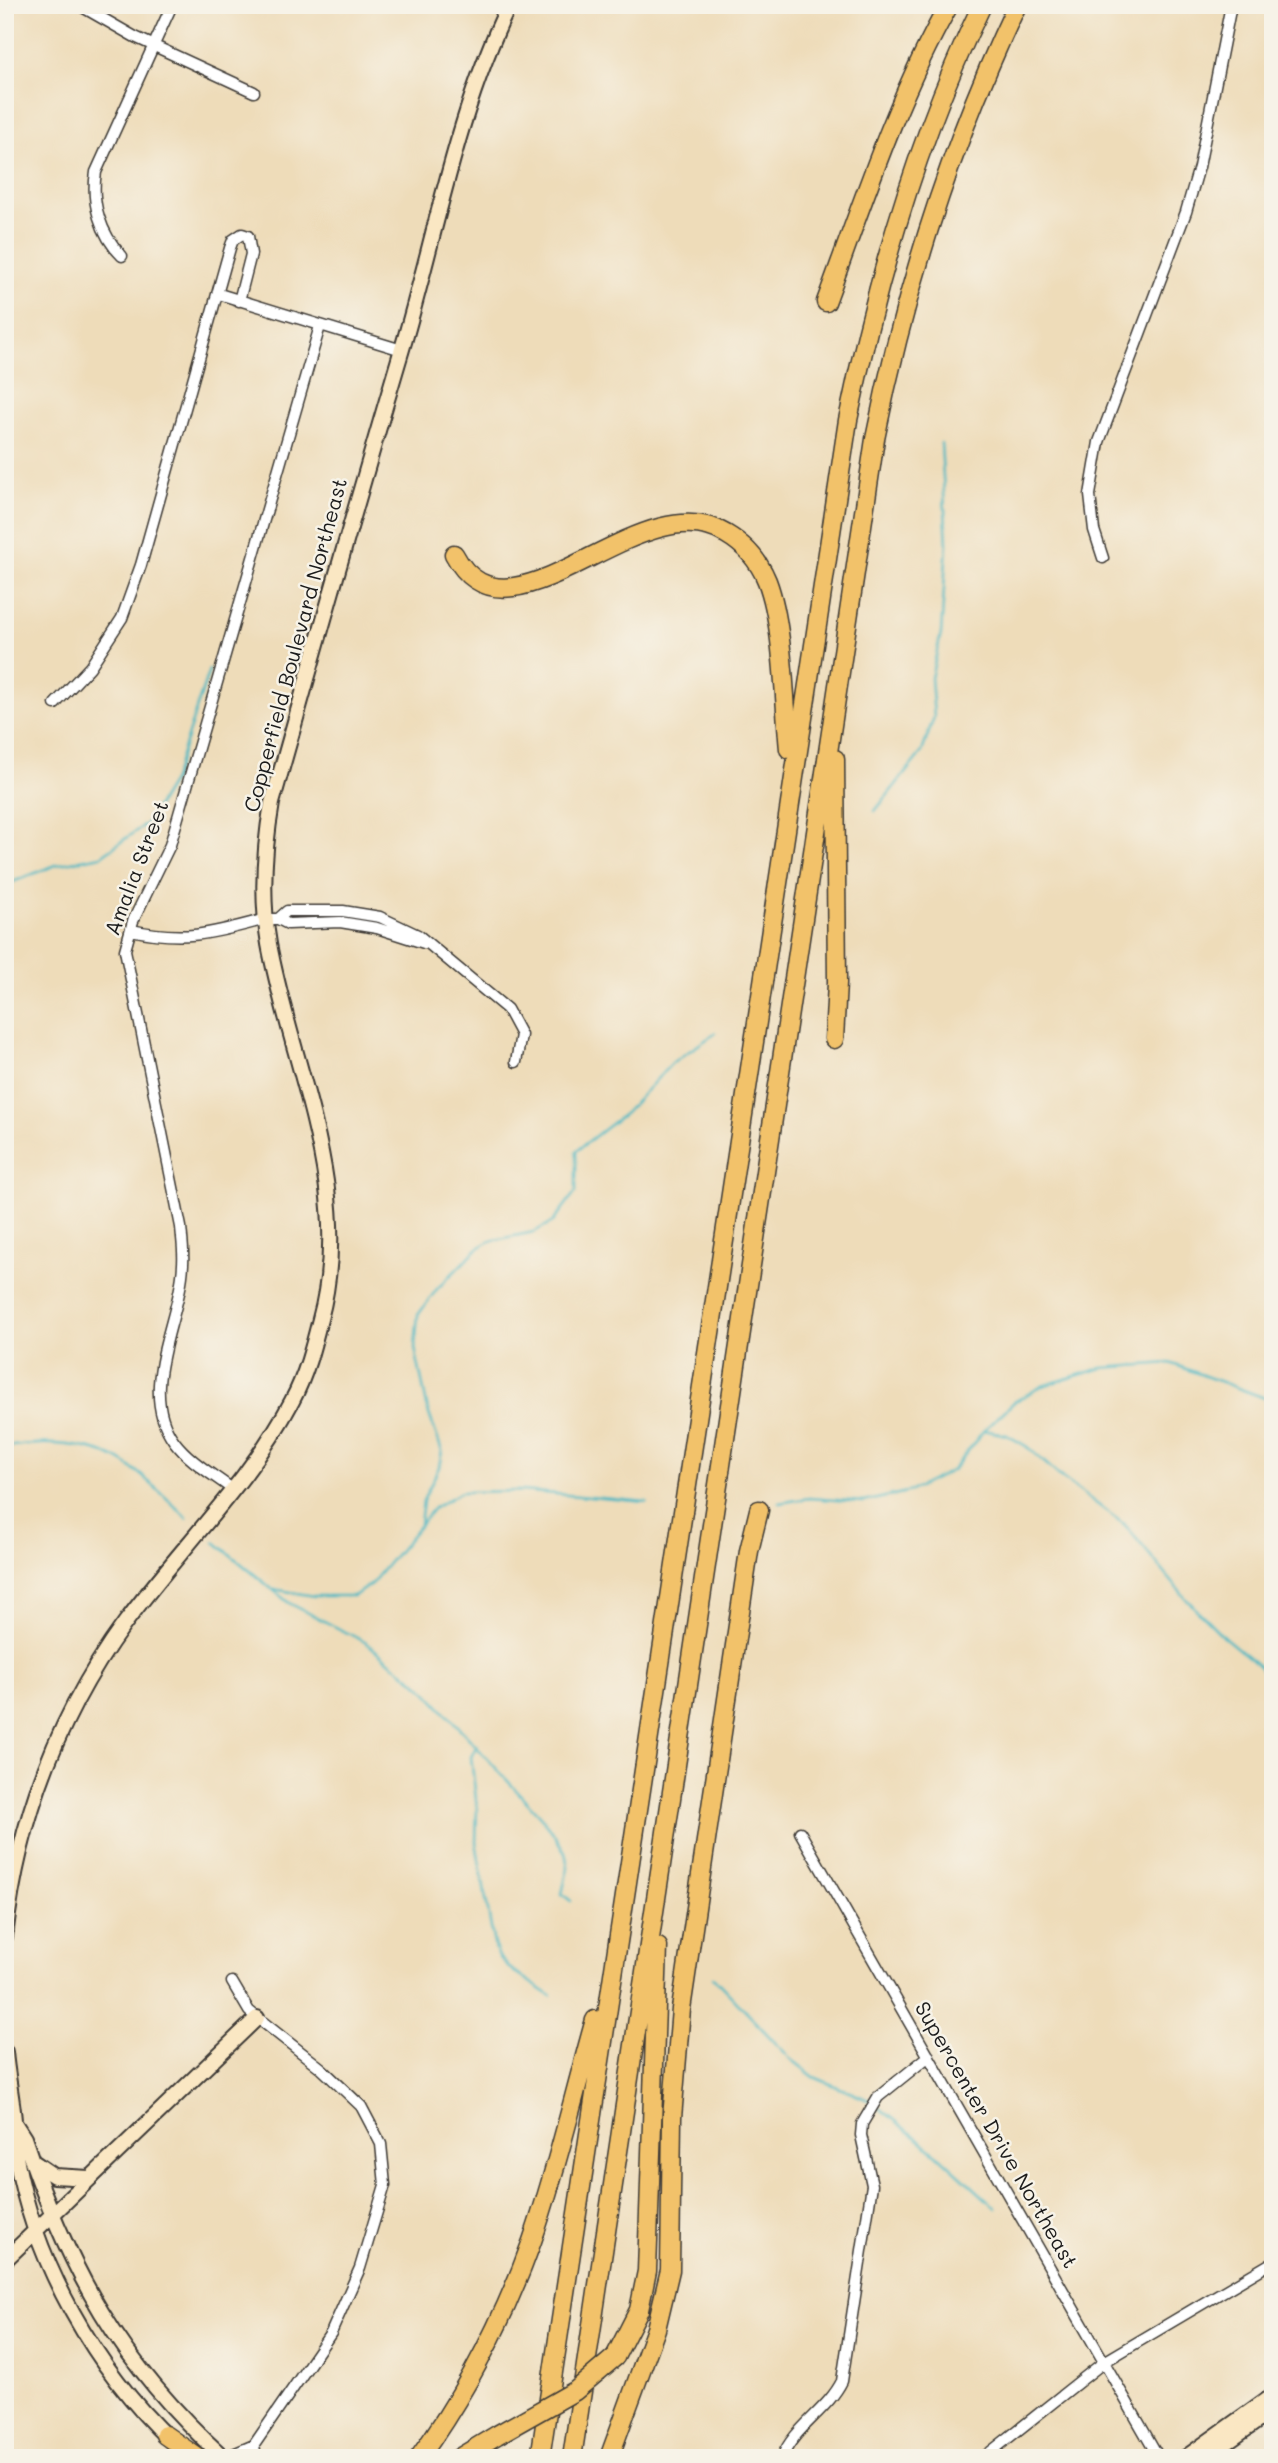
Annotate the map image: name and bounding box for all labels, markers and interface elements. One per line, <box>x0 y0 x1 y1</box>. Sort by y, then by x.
street label: Copperfield Boulevard Northeast <box>237 475 352 815</box>
street label: Amalia Street <box>97 796 174 939</box>
street label: Supercenter Drive Northeast <box>910 1996 1085 2272</box>

